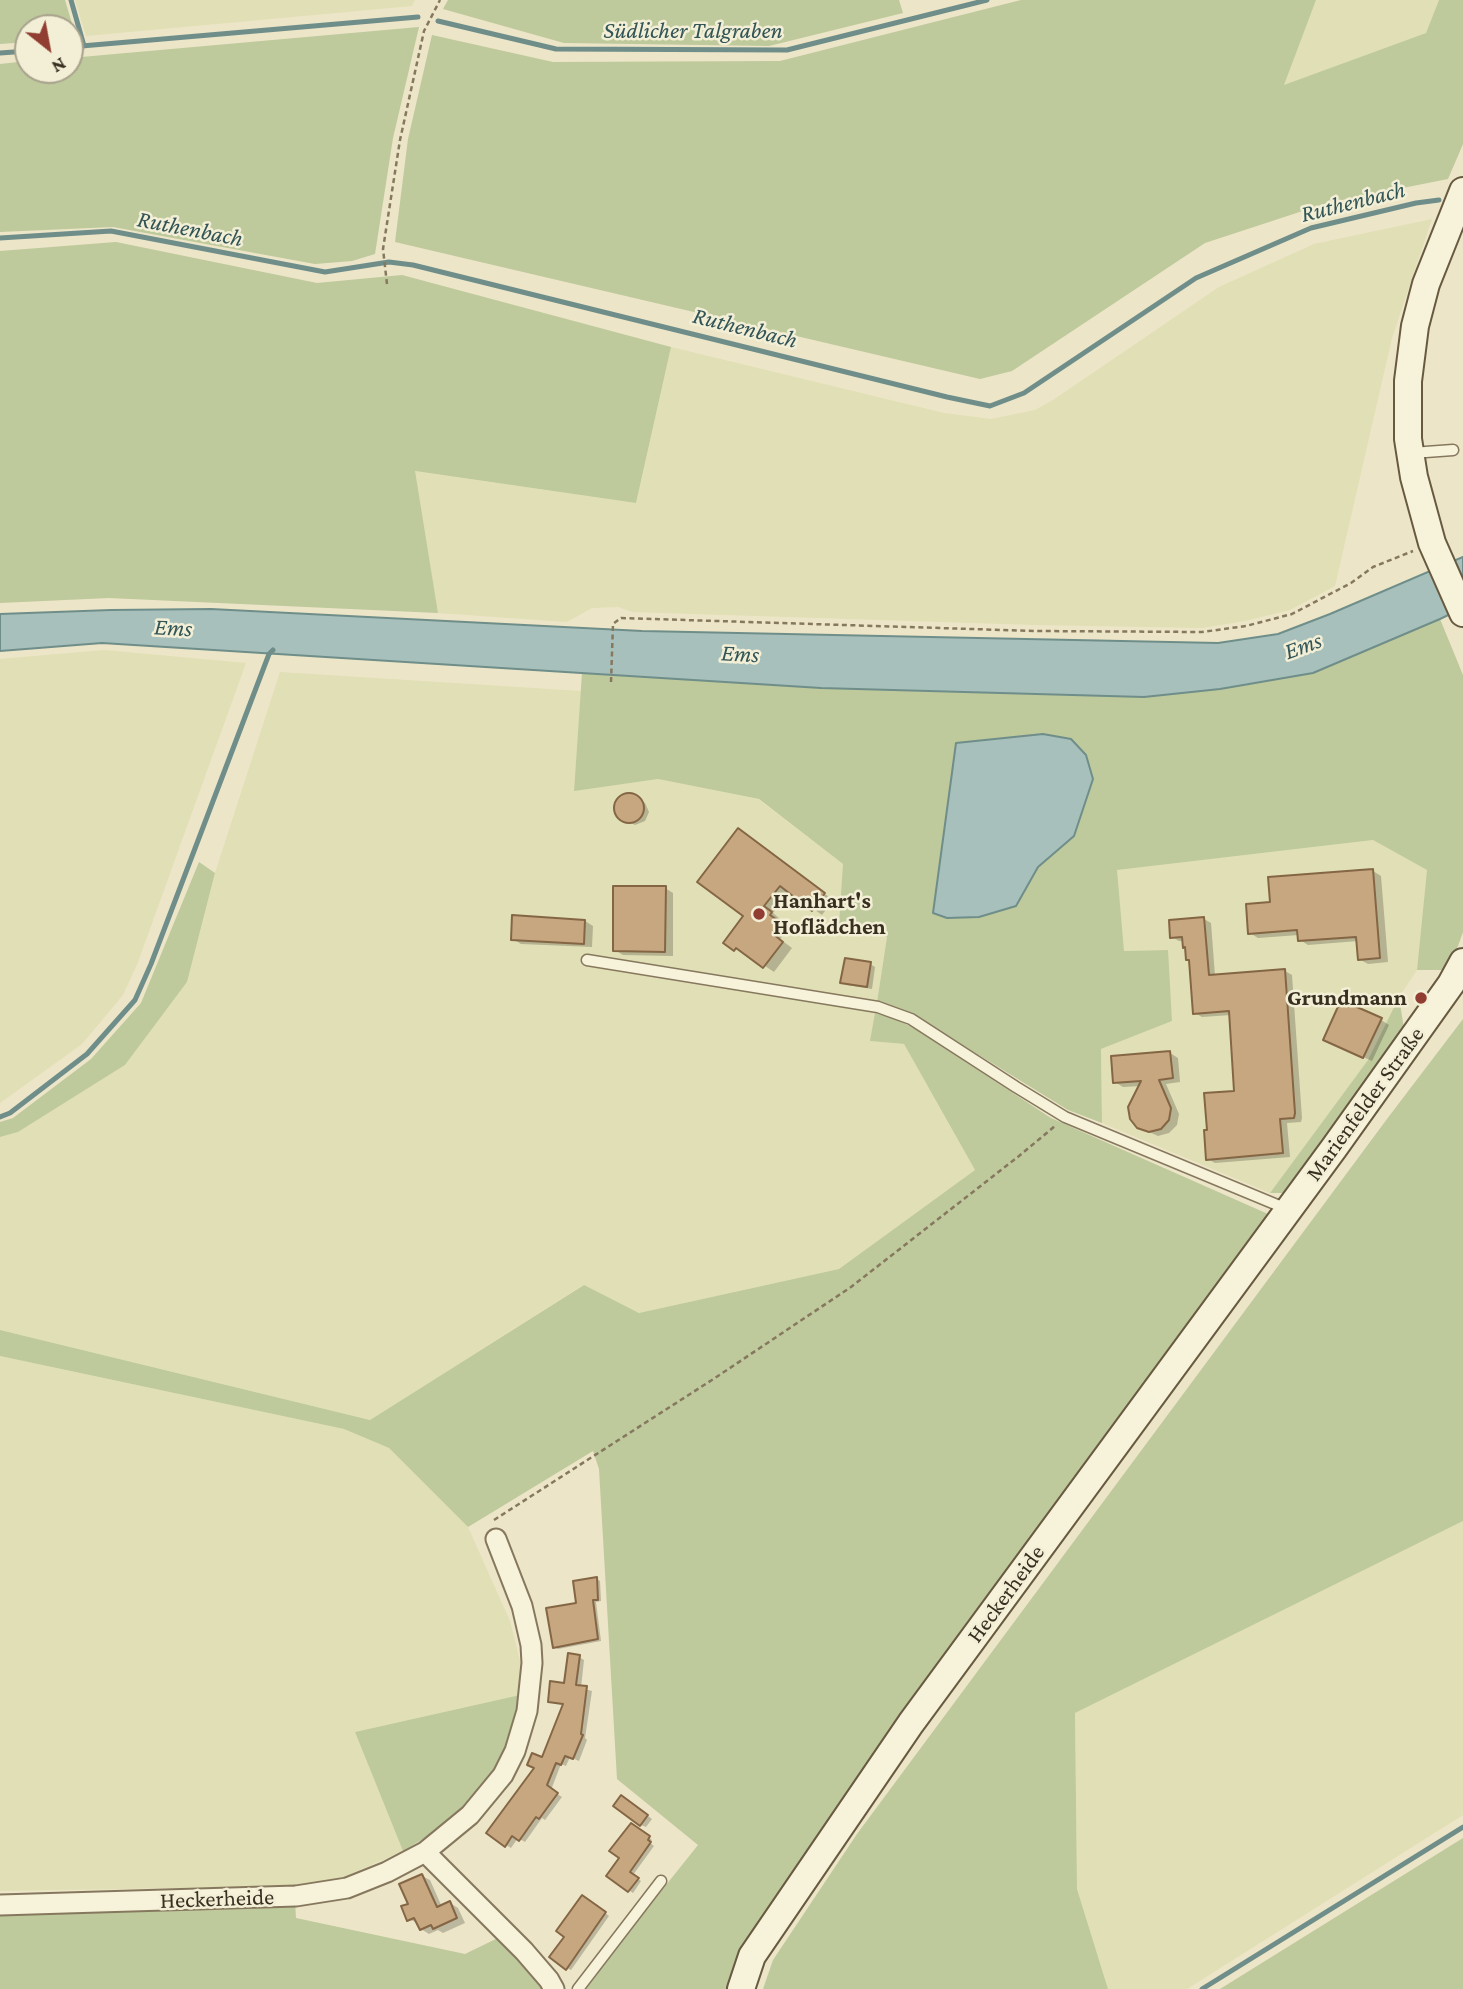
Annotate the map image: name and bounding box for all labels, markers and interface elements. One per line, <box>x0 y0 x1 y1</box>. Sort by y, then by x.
north arrow <box>14 14 84 84</box>
water label: Südlicher Talgraben <box>603 17 783 45</box>
text: N <box>48 53 70 78</box>
water label: Ruthenbach <box>1298 175 1408 229</box>
water label: Ruthenbach <box>135 205 245 253</box>
water label: Ruthenbach <box>690 301 800 355</box>
water label: Ems <box>153 613 193 643</box>
water label: Ems <box>1280 626 1326 666</box>
water label: Ems <box>720 639 760 669</box>
place label: Hanhart's Hoflädchen <box>773 887 886 941</box>
marker: Hanhart's Hoflädchen <box>751 906 767 922</box>
place label: Grundmann <box>1287 984 1407 1012</box>
marker: Grundmann <box>1413 990 1429 1006</box>
street label: Marienfelder Straße <box>1300 1022 1430 1186</box>
street label: Heckerheide <box>961 1540 1051 1648</box>
street label: Heckerheide <box>159 1883 275 1915</box>

